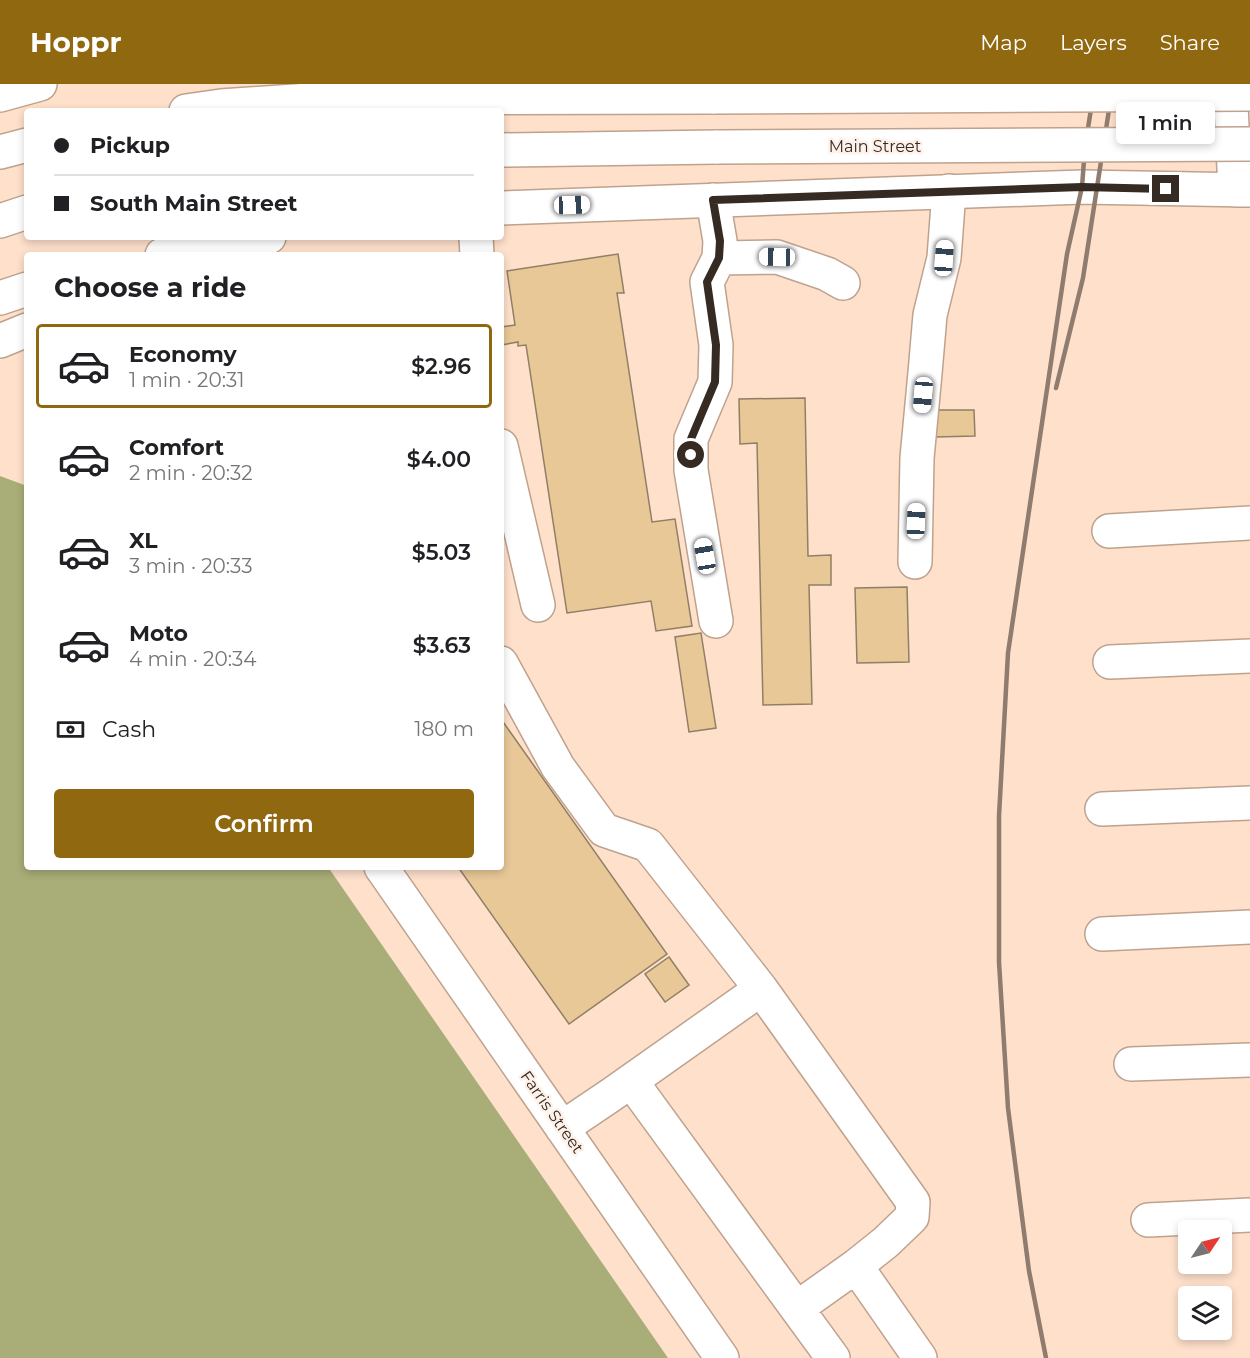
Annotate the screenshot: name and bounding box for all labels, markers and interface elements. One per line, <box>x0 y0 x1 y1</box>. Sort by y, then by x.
text: Hoppr <box>30 25 122 59</box>
text: Map <box>980 30 1027 55</box>
text: Layers <box>1060 30 1127 55</box>
text: Share <box>1160 30 1220 55</box>
callout: 1 min <box>1116 102 1216 144</box>
text: 1 min <box>1139 111 1192 135</box>
text: Pickup <box>90 132 170 159</box>
street label: Main Street <box>829 137 922 156</box>
route end <box>1152 175 1179 202</box>
text: South Main Street <box>90 190 297 217</box>
car <box>554 195 590 215</box>
car <box>934 239 954 277</box>
car <box>759 248 795 266</box>
text: Choose a ride <box>54 271 246 304</box>
icon: car <box>57 339 111 393</box>
text: Economy <box>129 341 237 368</box>
text: $2.96 <box>411 353 471 380</box>
text: 1 min · 20:31 <box>129 368 244 392</box>
car <box>912 376 934 414</box>
icon: car <box>57 432 111 486</box>
text: Comfort <box>129 434 224 461</box>
route start <box>677 441 704 468</box>
text: $4.00 <box>407 446 471 473</box>
text: 2 min · 20:32 <box>129 461 253 485</box>
car <box>906 503 926 539</box>
icon: car <box>57 525 111 579</box>
text: XL <box>129 527 158 554</box>
car <box>693 537 717 575</box>
text: $5.03 <box>412 539 471 566</box>
text: 3 min · 20:33 <box>129 554 252 578</box>
icon: car <box>57 618 111 672</box>
text: Moto <box>129 620 188 647</box>
text: $3.63 <box>413 632 471 659</box>
text: 4 min · 20:34 <box>129 647 256 671</box>
icon: cash <box>54 713 87 746</box>
text: Cash <box>102 716 156 743</box>
text: 180 m <box>414 717 474 741</box>
button: Confirm <box>54 789 474 858</box>
street label: Farris Street <box>517 1067 588 1157</box>
north arrow <box>1178 1220 1232 1274</box>
map controls <box>1178 1220 1232 1340</box>
button: layers <box>1178 1286 1232 1340</box>

